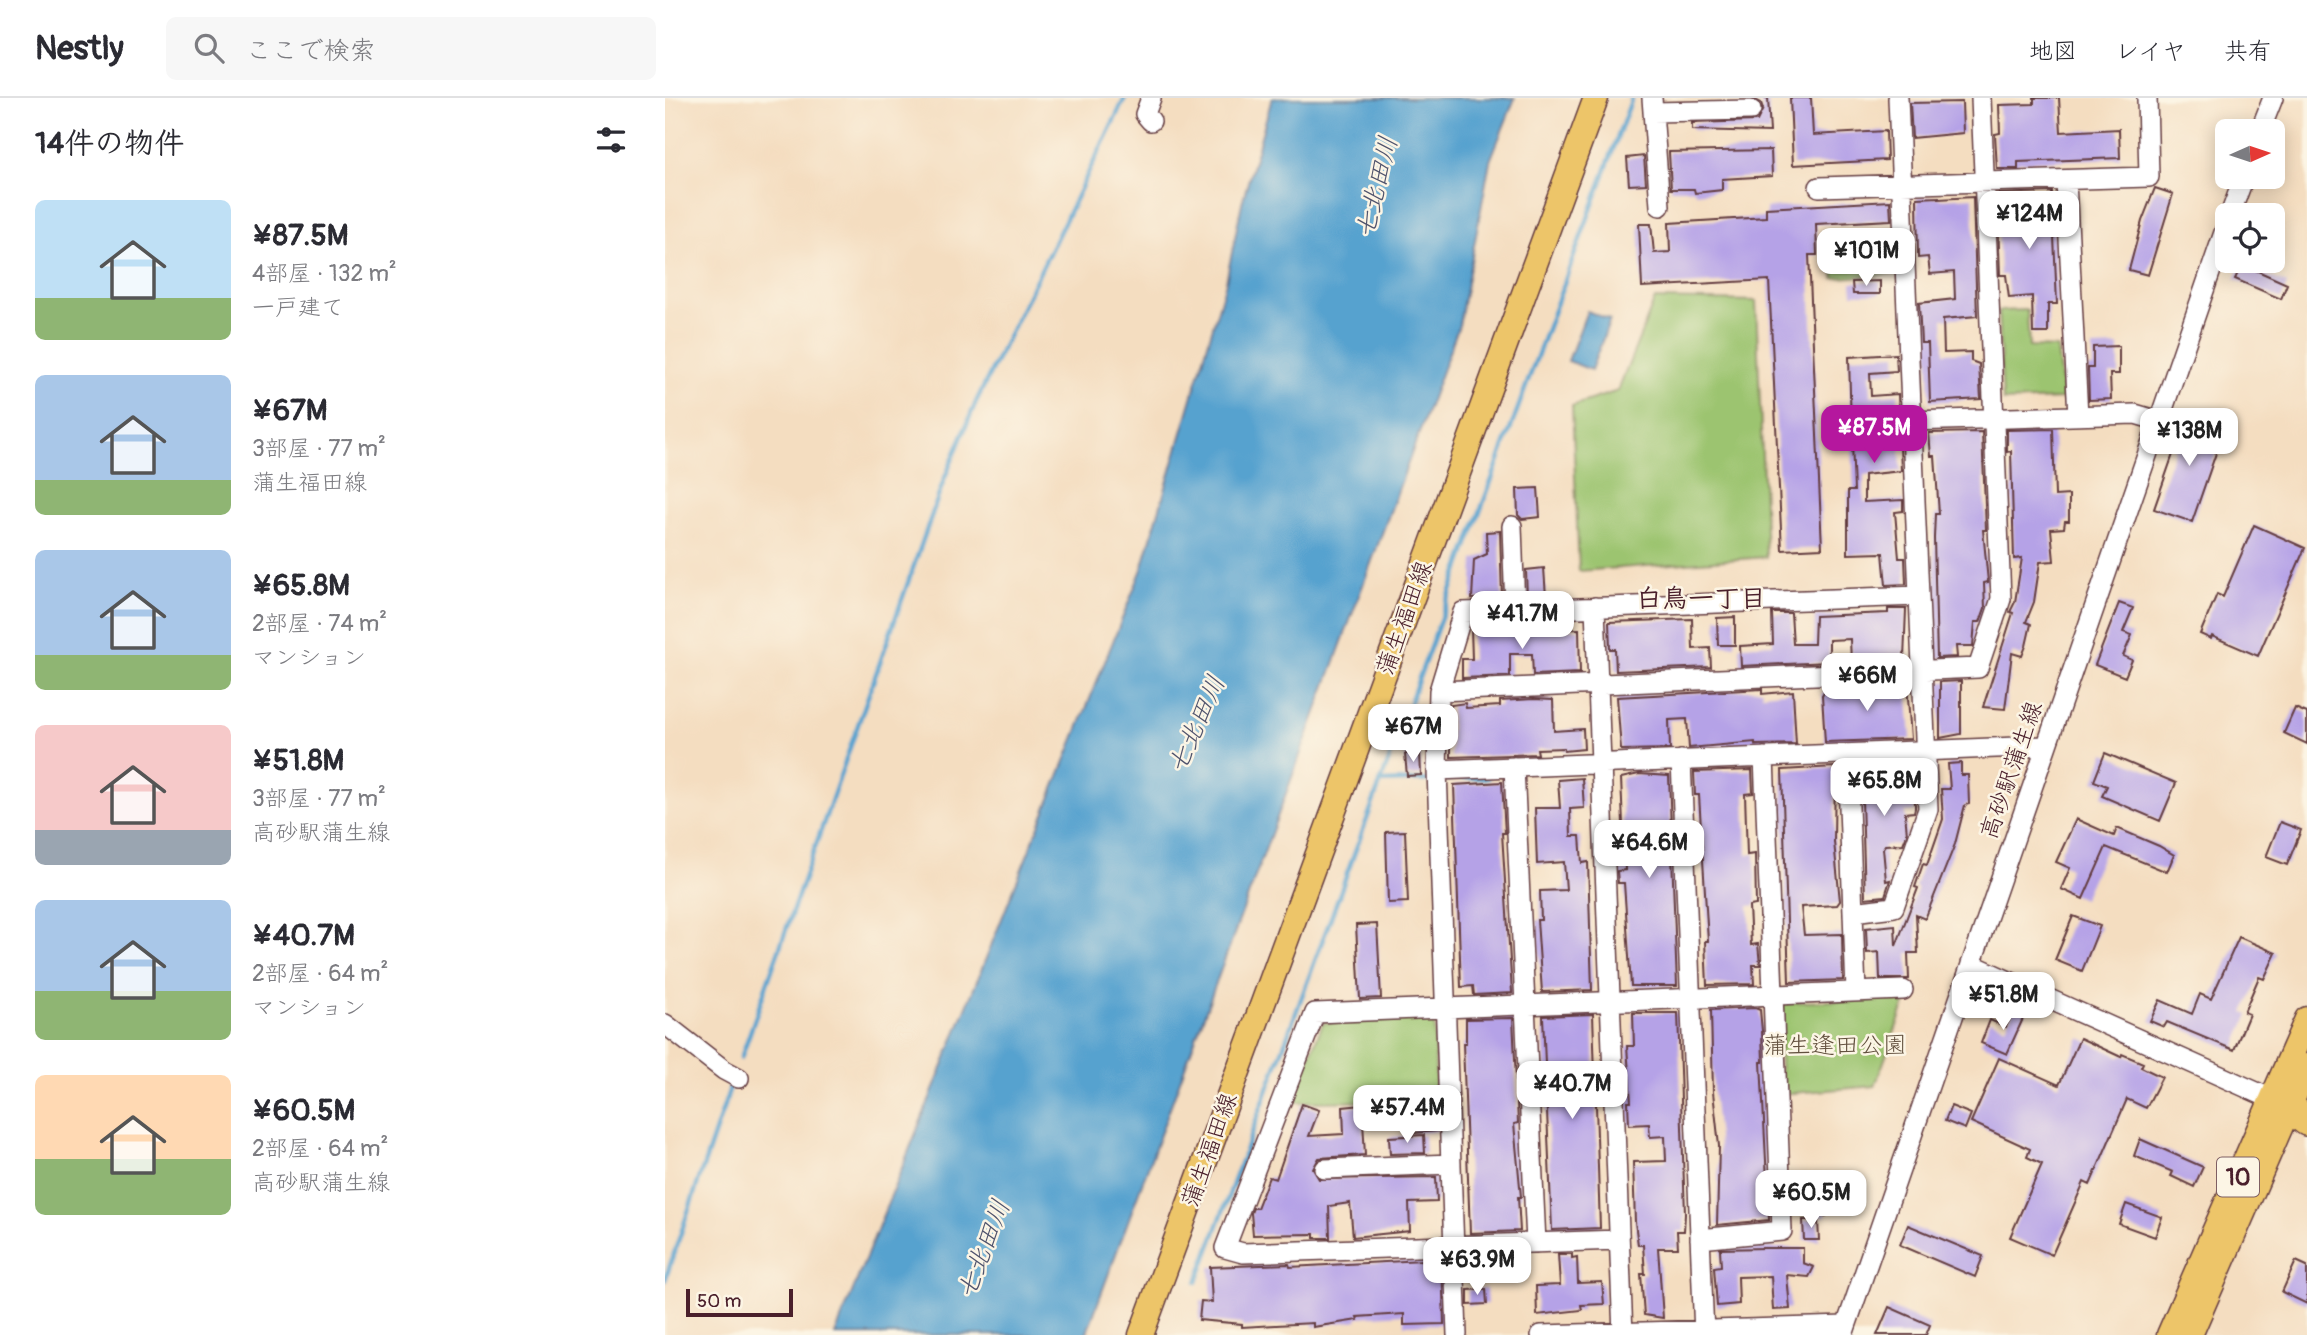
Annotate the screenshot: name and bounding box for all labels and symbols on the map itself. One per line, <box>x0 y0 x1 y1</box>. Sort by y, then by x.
north arrow <box>2215 119 2285 189</box>
water label: 七北田川 <box>1349 133 1405 242</box>
pin: ¥124M <box>1980 192 2078 251</box>
pin: ¥101M <box>1817 228 1915 288</box>
pin: ¥87.5M <box>1817 406 1931 465</box>
pin: ¥138M <box>2140 408 2238 468</box>
street label: 蒲生福田線 <box>1370 557 1439 680</box>
district label: 白鳥一丁目 <box>1636 583 1766 615</box>
pin: ¥41.7M <box>1465 592 1579 651</box>
pin: ¥66M <box>1826 654 1908 713</box>
water label: 七北田川 <box>1161 670 1233 778</box>
street label: 高砂駅蒲生線 <box>1974 697 2049 843</box>
pin: ¥67M <box>1372 704 1454 764</box>
pin: ¥65.8M <box>1827 758 1941 818</box>
pin: ¥64.6M <box>1592 820 1706 880</box>
pin: ¥51.8M <box>1946 972 2060 1032</box>
park label: 蒲生逢田公園 <box>1763 1031 1907 1060</box>
pin: ¥40.7M <box>1515 1062 1629 1121</box>
pin: ¥57.4M <box>1350 1086 1464 1145</box>
street label: 蒲生福田線 <box>1175 1089 1244 1212</box>
road number: 10 <box>2217 1158 2259 1196</box>
pin: ¥60.5M <box>1754 1170 1868 1230</box>
water label: 七北田川 <box>950 1195 1018 1304</box>
pin: ¥63.9M <box>1420 1238 1534 1297</box>
scale bar <box>686 1286 793 1318</box>

